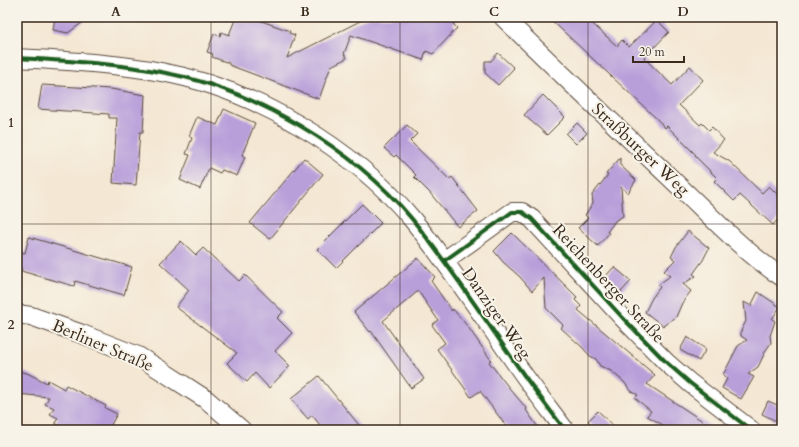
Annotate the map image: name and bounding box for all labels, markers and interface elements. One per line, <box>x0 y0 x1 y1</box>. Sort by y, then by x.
text: A <box>111 3 121 21</box>
text: B <box>300 3 310 21</box>
text: C <box>489 3 499 21</box>
text: D <box>677 3 689 21</box>
scale bar <box>633 38 684 64</box>
text: 20 m <box>639 44 666 60</box>
street label: Straßburger Weg <box>587 98 695 201</box>
text: 1 <box>8 114 14 132</box>
street label: Reichenberger Straße <box>547 219 670 348</box>
street label: Danziger Weg <box>456 263 537 364</box>
street label: Berliner Straße <box>49 314 157 377</box>
text: 2 <box>8 316 15 334</box>

